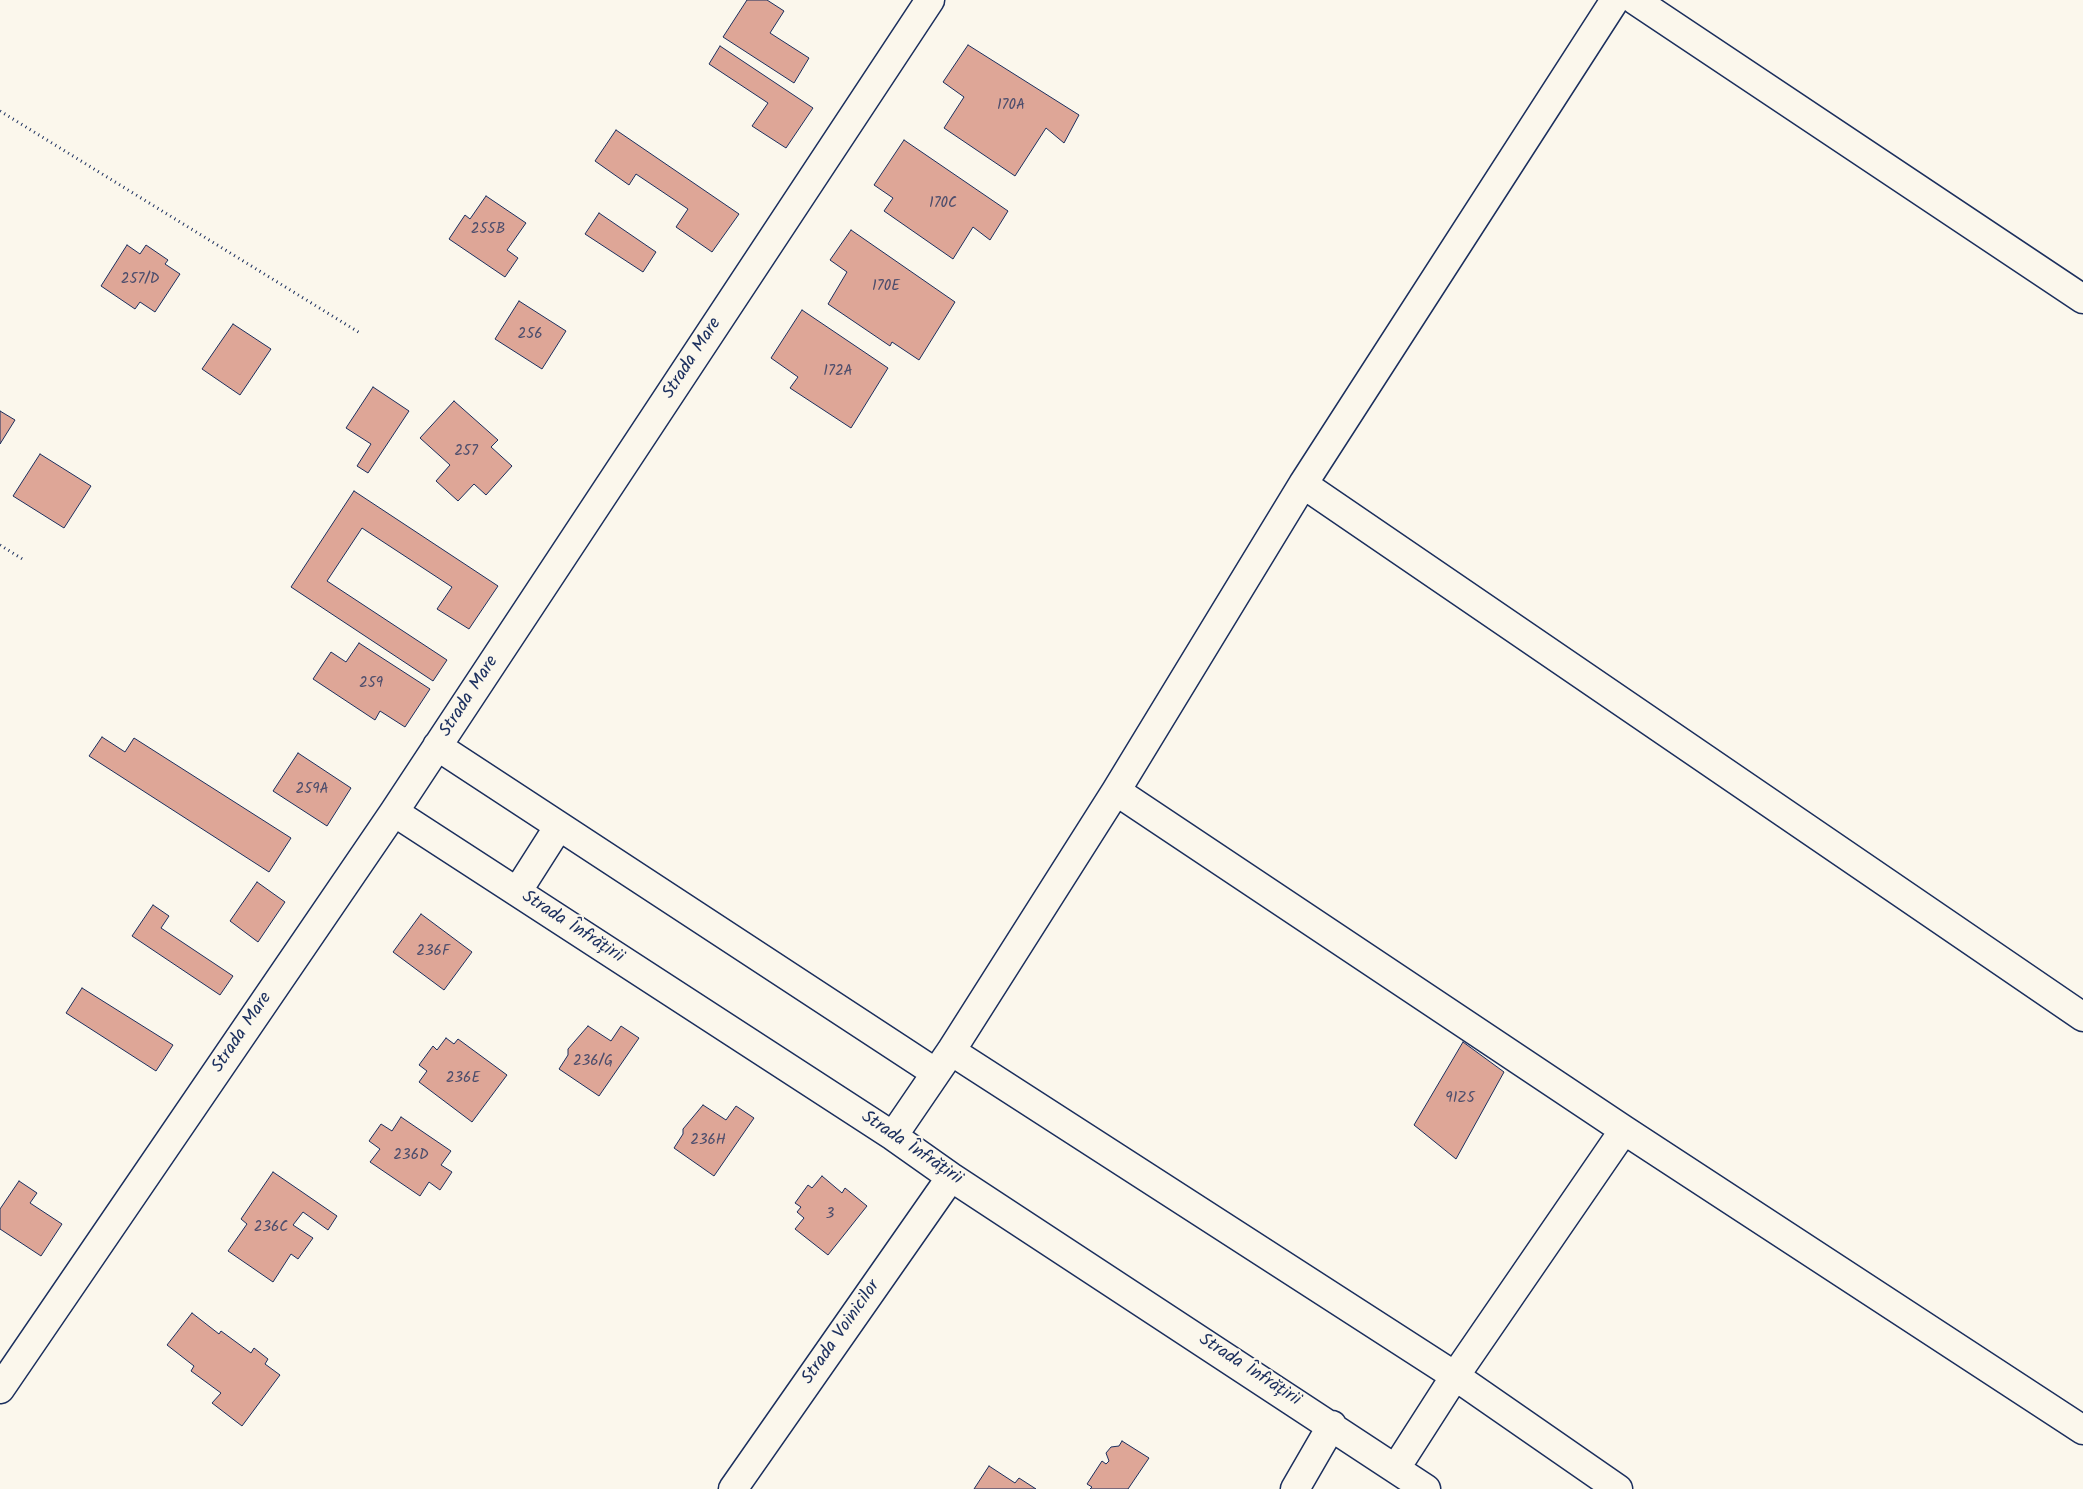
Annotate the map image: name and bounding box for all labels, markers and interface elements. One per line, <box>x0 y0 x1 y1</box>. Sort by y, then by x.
house number: 170A <box>997 97 1025 115</box>
house number: 170C <box>929 195 957 213</box>
house number: 255B <box>471 221 505 239</box>
house number: 257/D <box>121 271 159 289</box>
house number: 170E <box>872 278 900 296</box>
street label: Strada Mare <box>659 314 727 404</box>
house number: 256 <box>517 326 543 344</box>
house number: 172A <box>823 363 853 381</box>
house number: 257 <box>454 443 478 461</box>
street label: Strada Mare <box>436 652 504 742</box>
house number: 259 <box>359 675 383 693</box>
house number: 259A <box>295 781 329 799</box>
street label: Strada Înfrățirii <box>517 887 627 969</box>
house number: 236F <box>416 943 450 961</box>
street label: Strada Mare <box>208 989 278 1077</box>
house number: 236/G <box>573 1053 613 1071</box>
house number: 236E <box>446 1070 480 1088</box>
house number: 91Z5 <box>1445 1090 1475 1108</box>
street label: Strada Înfrățirii <box>856 1107 966 1191</box>
house number: 236H <box>690 1132 726 1150</box>
house number: 236D <box>393 1147 429 1165</box>
house number: 3 <box>826 1206 834 1224</box>
house number: 236C <box>254 1219 288 1237</box>
street label: Strada Voinicilor <box>798 1277 886 1389</box>
street label: Strada Înfrățirii <box>1194 1330 1304 1412</box>

